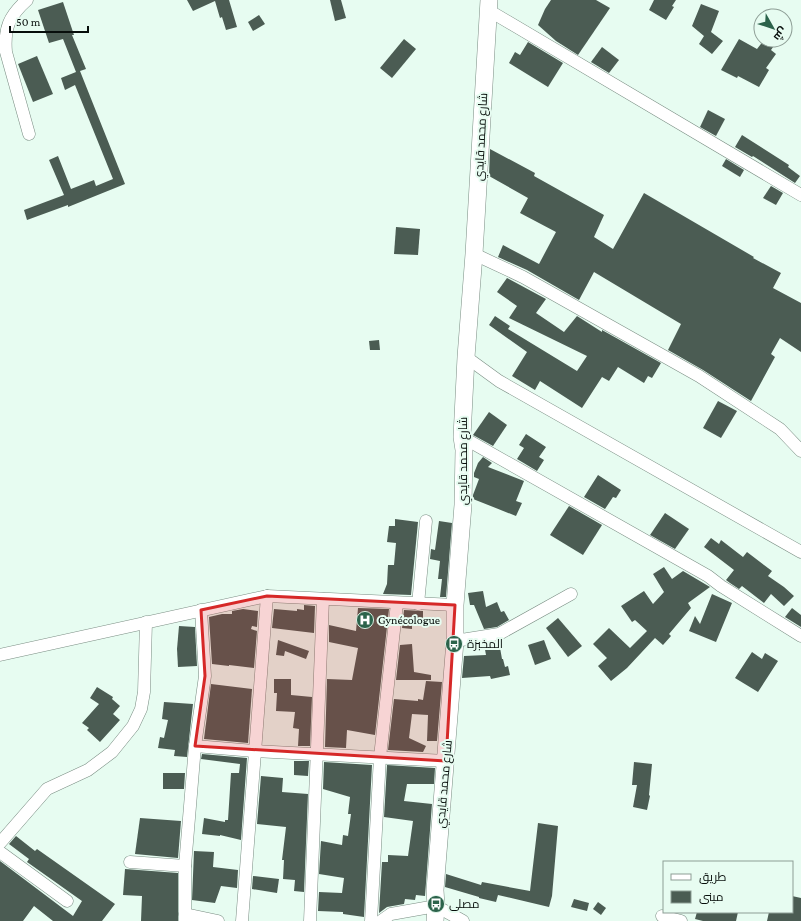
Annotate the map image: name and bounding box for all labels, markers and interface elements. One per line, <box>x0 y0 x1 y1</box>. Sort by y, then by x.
scale bar <box>10 8 88 34</box>
north arrow <box>753 8 793 48</box>
text: 50 m <box>16 15 41 29</box>
text: ش <box>771 24 790 44</box>
street label: شارع محمد قايدي <box>472 92 493 182</box>
street label: شارع محمد قايدي <box>456 417 473 505</box>
hospital icon: Gynécologue <box>355 610 375 630</box>
place label: Gynécologue <box>378 613 440 627</box>
bus stop icon: المخبزة <box>444 634 464 654</box>
place label: المخبزة <box>467 637 503 651</box>
street label: شارع محمد قايدي <box>433 739 458 829</box>
legend <box>663 861 793 913</box>
text: طريق <box>699 870 727 884</box>
text: مبنى <box>699 890 724 904</box>
bus stop icon: مصلى <box>426 894 446 914</box>
place label: مصلى <box>449 897 480 911</box>

